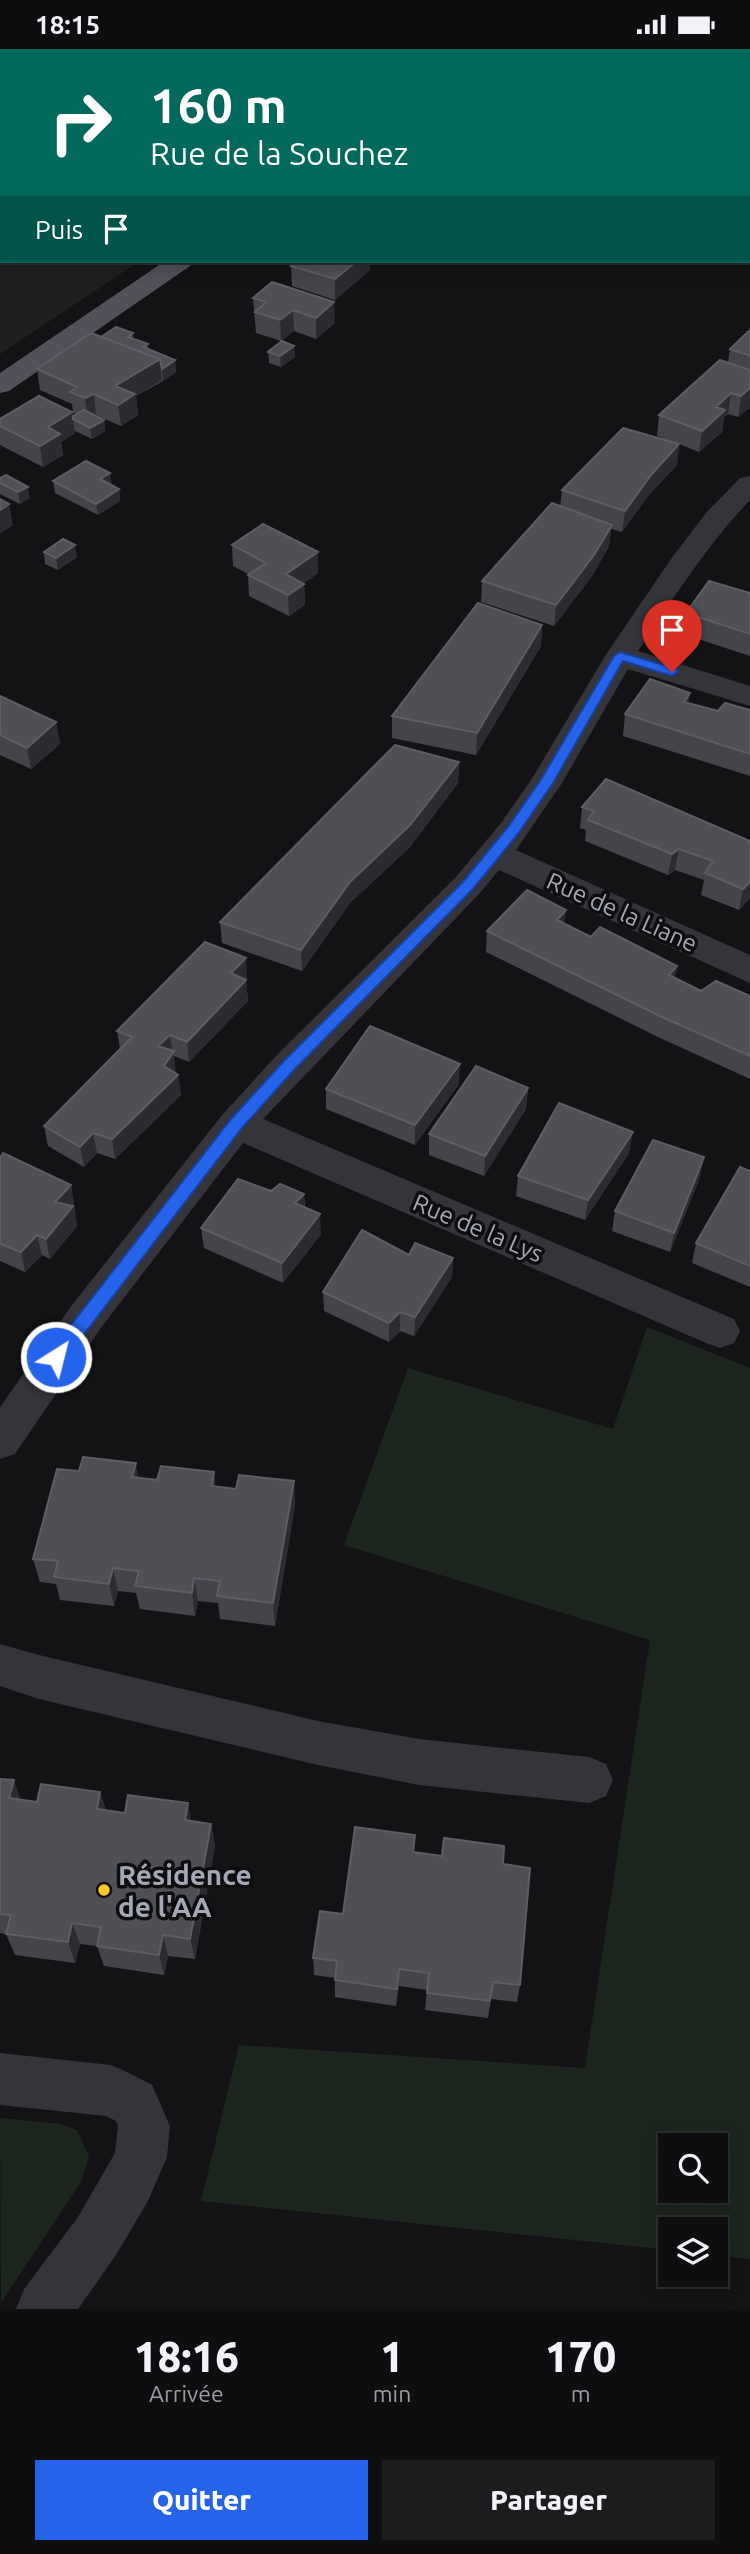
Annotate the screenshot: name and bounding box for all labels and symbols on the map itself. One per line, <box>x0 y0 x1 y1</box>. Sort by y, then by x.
pin <box>642 600 702 672</box>
street label: Rue de la Liane <box>543 867 701 957</box>
street label: Rue de la Lys <box>409 1189 547 1267</box>
position arrow <box>19 1320 93 1394</box>
place label: Résidence de l'AA <box>118 1859 252 1922</box>
marker: Résidence de l'AA <box>96 1882 112 1898</box>

